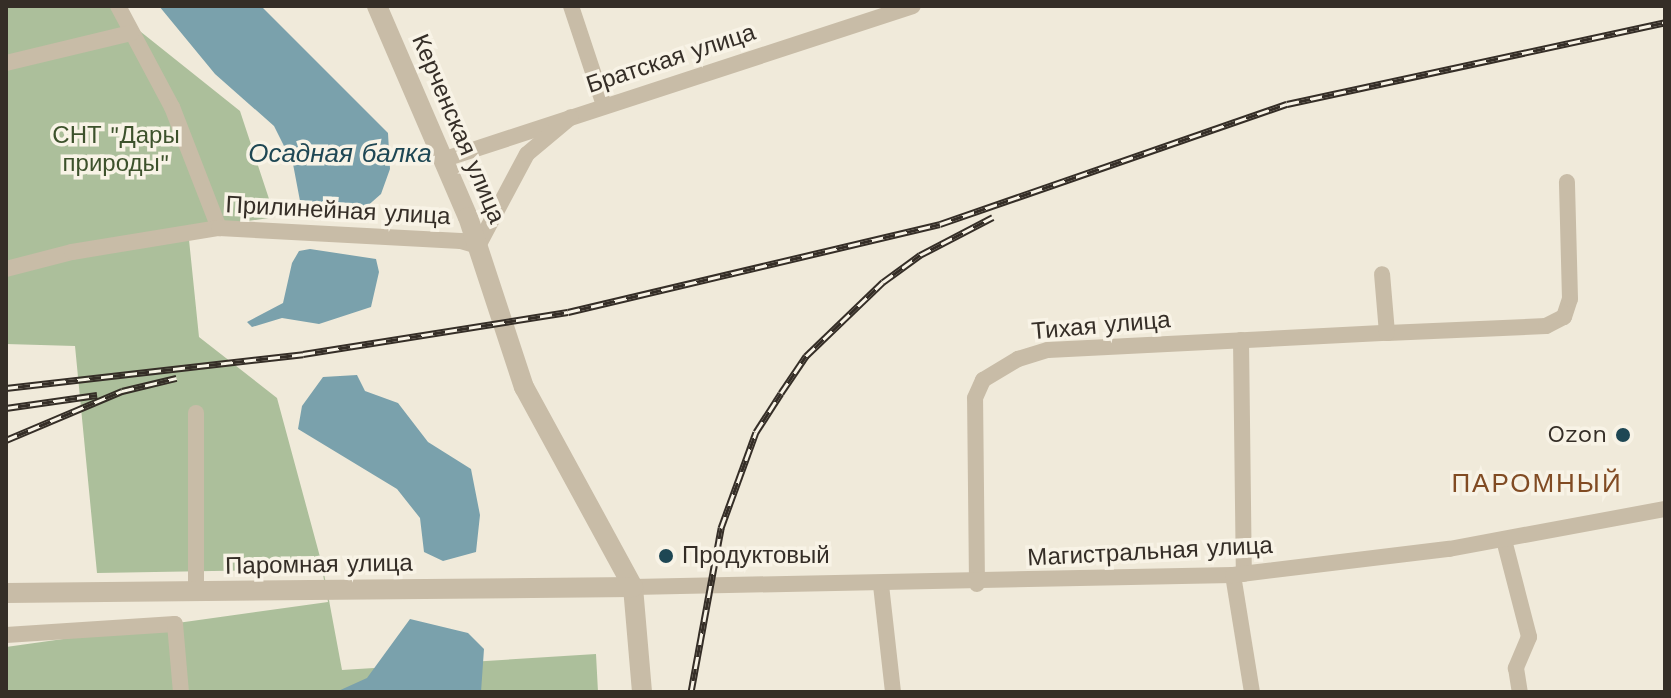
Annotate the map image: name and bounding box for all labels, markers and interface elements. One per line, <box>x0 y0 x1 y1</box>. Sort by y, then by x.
street label: Братская улица <box>583 18 759 100</box>
street label: Керченская улица <box>405 30 511 228</box>
park label: СНТ "Дары природы" <box>52 122 180 178</box>
water label: Осадная балка <box>248 138 432 170</box>
street label: Прилинейная улица <box>225 191 451 231</box>
street label: Тихая улица <box>1030 306 1172 346</box>
place label: Ozon <box>1547 421 1607 449</box>
marker: Ozon <box>1614 426 1632 444</box>
district label: ПАРОМНЫЙ <box>1451 468 1623 500</box>
street label: Магистральная улица <box>1027 531 1273 573</box>
place label: Продуктовый <box>682 542 830 570</box>
marker: Продуктовый <box>657 547 675 565</box>
street label: Паромная улица <box>225 549 413 581</box>

